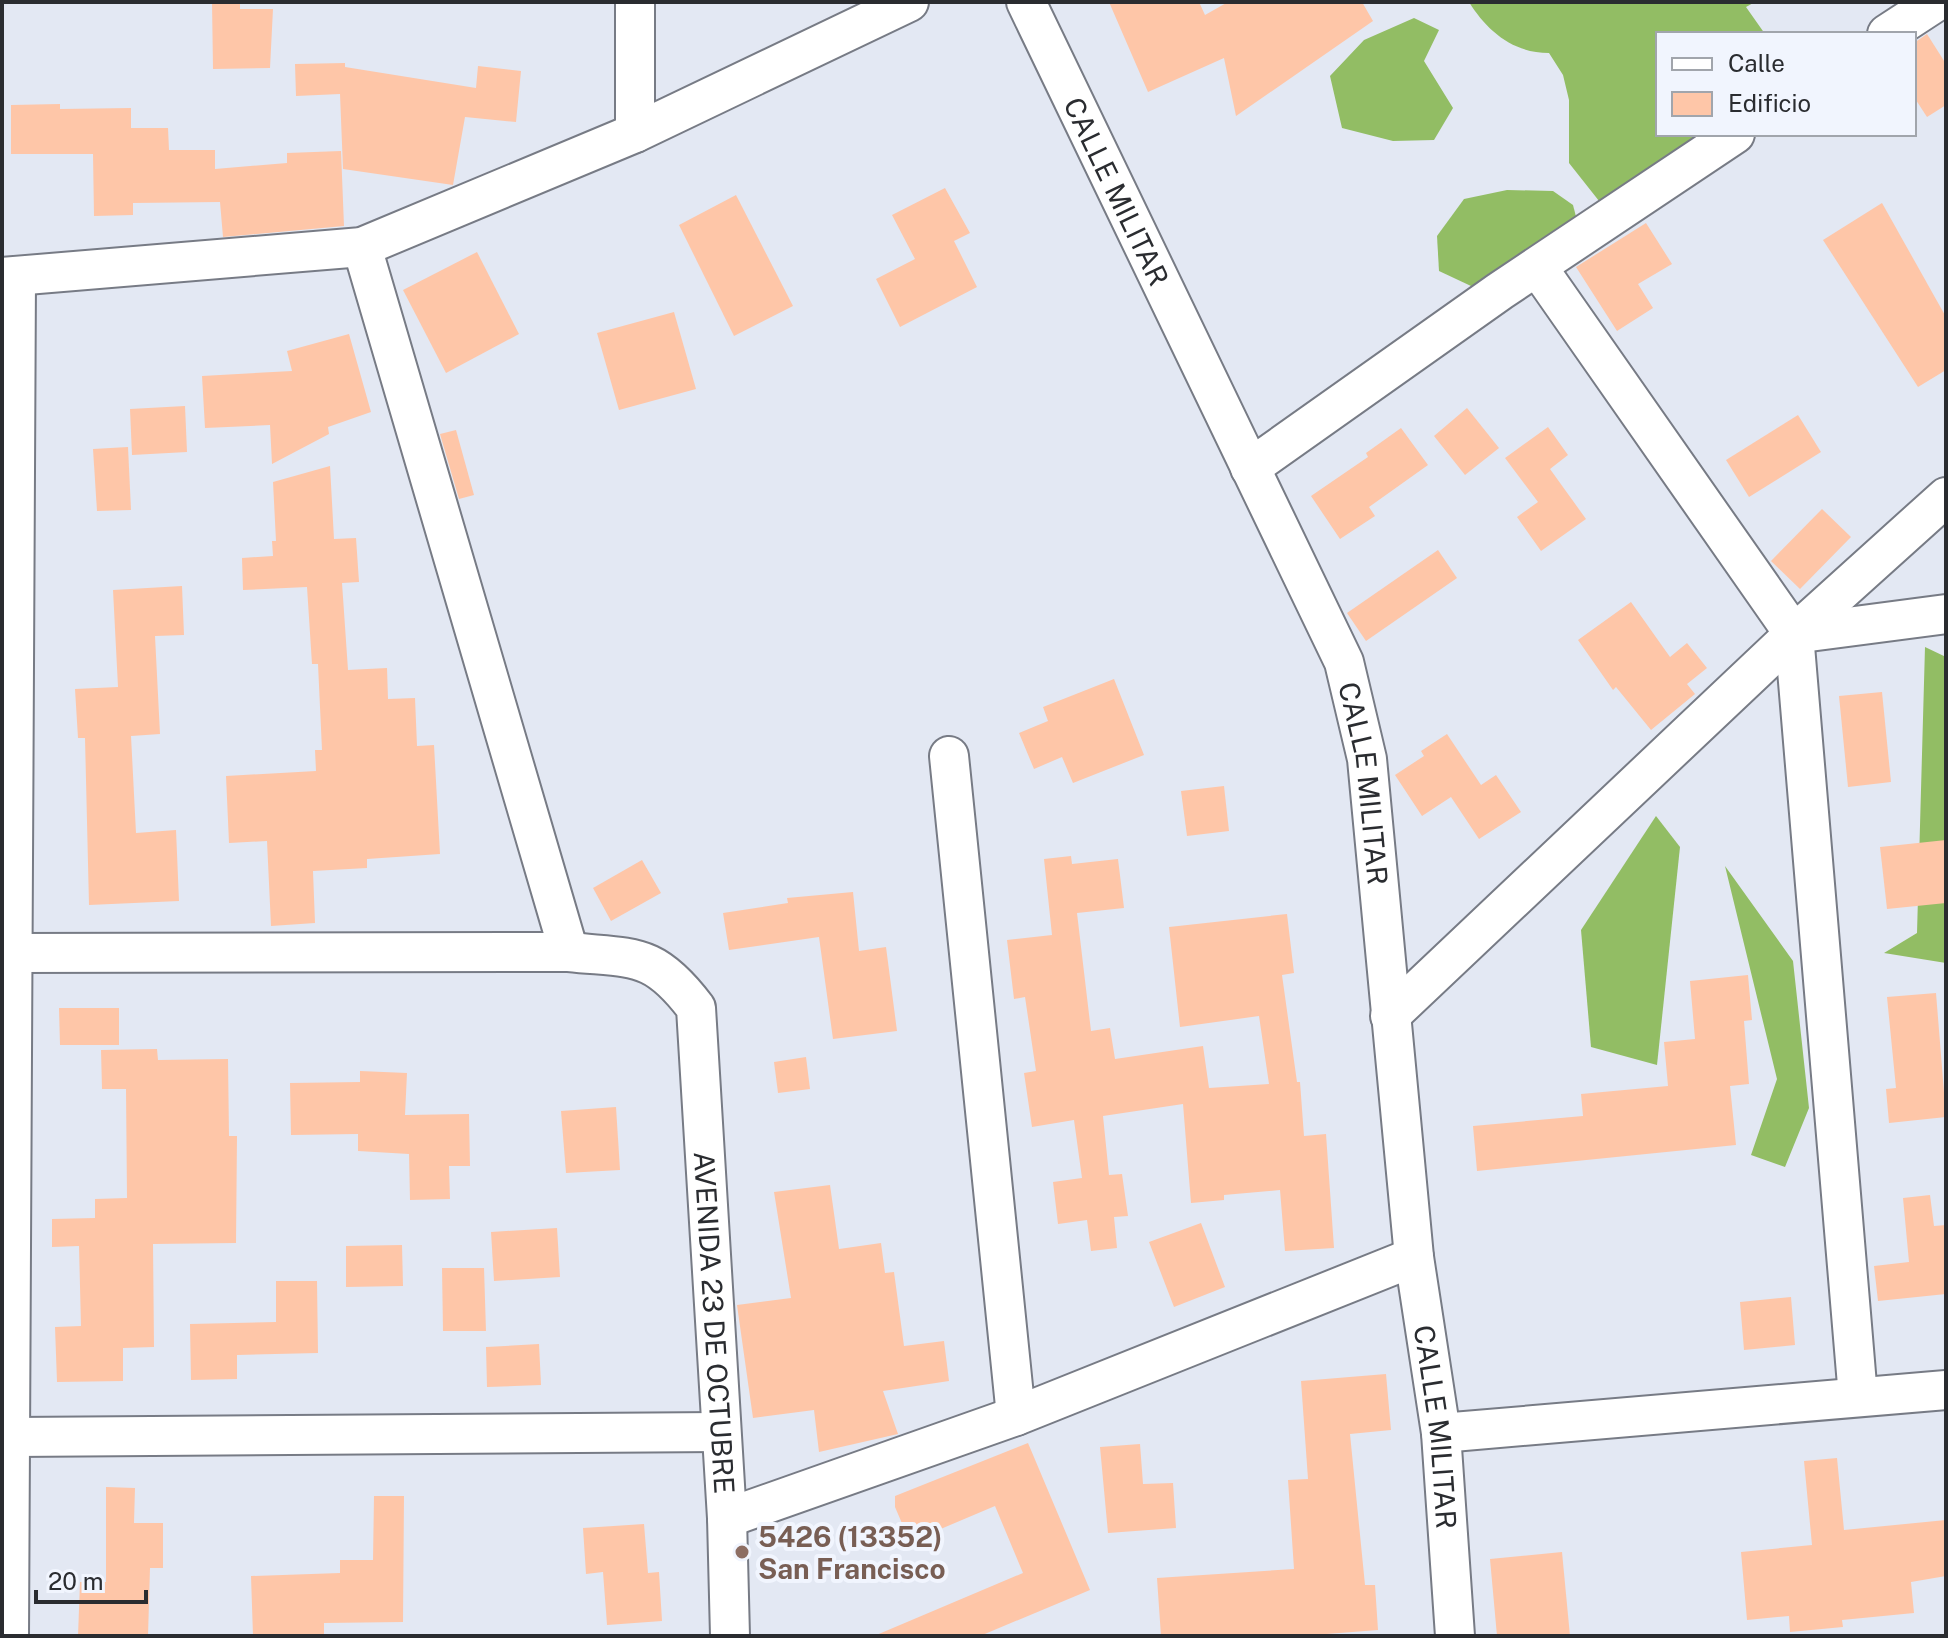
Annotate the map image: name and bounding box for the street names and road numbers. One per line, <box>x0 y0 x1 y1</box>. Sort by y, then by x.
street label: CALLE MILITAR <box>1058 92 1177 291</box>
street label: CALLE MILITAR <box>1333 678 1395 886</box>
street label: AVENIDA 23 DE OCTUBRE <box>688 1150 742 1495</box>
street label: CALLE MILITAR <box>1408 1323 1464 1530</box>

